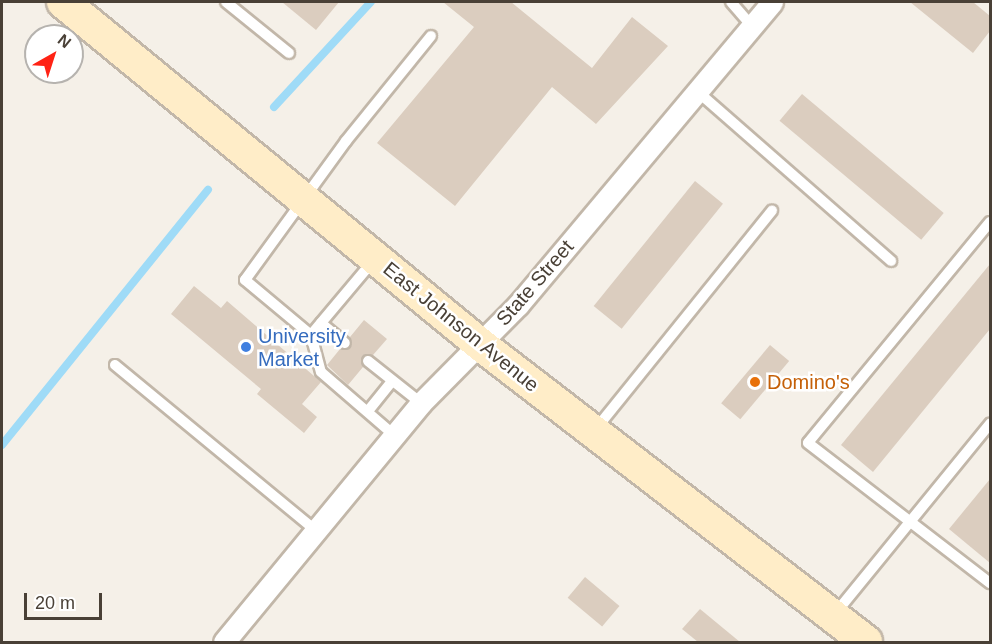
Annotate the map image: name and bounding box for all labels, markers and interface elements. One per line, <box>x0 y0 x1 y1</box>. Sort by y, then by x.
north arrow <box>24 24 84 84</box>
text: N <box>55 31 74 51</box>
street label: State Street <box>491 235 579 331</box>
street label: East Johnson Avenue <box>378 257 544 397</box>
place label: University Market <box>258 324 346 371</box>
marker: University Market <box>239 340 253 354</box>
place label: Domino's <box>767 370 850 394</box>
marker: Domino's <box>748 375 762 389</box>
scale bar <box>27 581 105 619</box>
text: 20 m <box>35 593 75 613</box>

